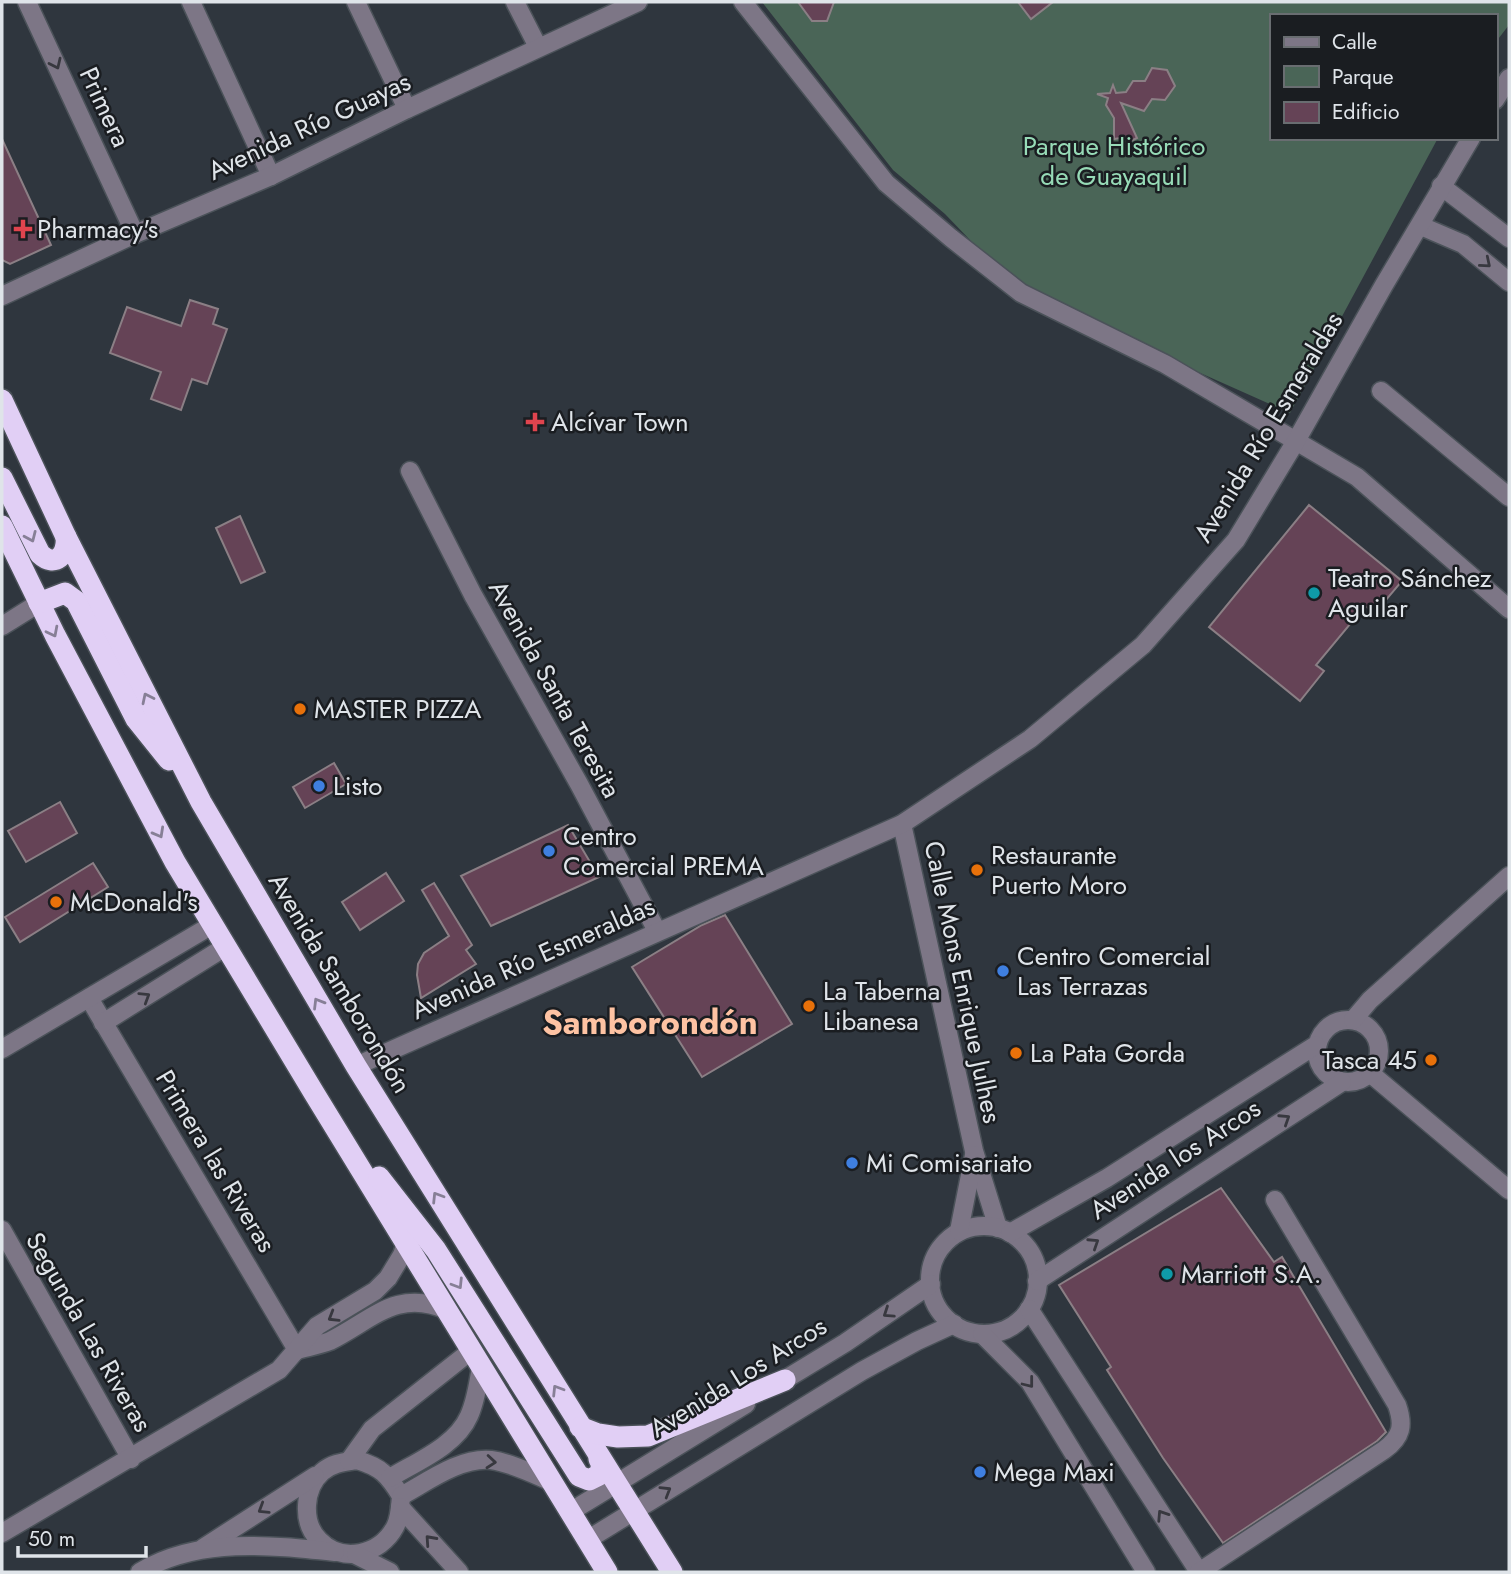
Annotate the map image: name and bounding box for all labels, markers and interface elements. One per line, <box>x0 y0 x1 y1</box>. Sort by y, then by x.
legend <box>1270 14 1497 140</box>
text: Calle <box>1332 27 1377 57</box>
one-way arrow <box>48 57 62 69</box>
street label: Primera <box>70 61 140 153</box>
street label: Avenida Río Guayas <box>201 62 417 190</box>
text: Parque <box>1332 62 1394 92</box>
text: Edificio <box>1332 97 1399 127</box>
park label: Parque Histórico de Guayaquil <box>1023 127 1205 195</box>
place label: Pharmacy's <box>37 210 158 248</box>
marker: Pharmacy's <box>15 221 31 237</box>
one-way arrow <box>1478 255 1491 267</box>
street label: Avenida Río Esmeraldas <box>1184 305 1352 549</box>
place label: Alcívar Town <box>551 403 689 441</box>
marker: Alcívar Town <box>525 412 545 432</box>
one-way arrow <box>23 530 37 542</box>
place label: Teatro Sánchez Aguilar <box>1328 559 1492 627</box>
street label: Avenida Santa Teresita <box>479 573 631 805</box>
marker: Teatro Sánchez Aguilar <box>1306 585 1322 601</box>
one-way arrow <box>45 625 59 637</box>
place label: MASTER PIZZA <box>314 690 482 728</box>
one-way arrow <box>142 693 156 705</box>
marker: MASTER PIZZA <box>292 701 308 717</box>
place label: Listo <box>333 767 382 805</box>
marker: Listo <box>311 778 327 794</box>
place label: Centro Comercial PREMA <box>563 817 765 885</box>
one-way arrow <box>151 826 164 838</box>
place label: Restaurante Puerto Moro <box>991 836 1127 904</box>
street label: Calle Mons Enrique Julhes <box>915 838 1011 1126</box>
marker: Centro Comercial PREMA <box>541 843 557 859</box>
marker: Restaurante Puerto Moro <box>969 862 985 878</box>
street label: Avenida Samborondón <box>259 866 421 1100</box>
place label: McDonald's <box>70 883 198 921</box>
street label: Avenida Río Esmeraldas <box>405 887 661 1029</box>
marker: McDonald's <box>48 894 64 910</box>
place label: Centro Comercial Las Terrazas <box>1017 937 1211 1005</box>
marker: Centro Comercial Las Terrazas <box>995 963 1011 979</box>
place label: La Taberna Libanesa <box>823 972 940 1040</box>
one-way arrow <box>137 992 150 1005</box>
one-way arrow <box>313 998 326 1011</box>
marker: La Taberna Libanesa <box>801 998 817 1014</box>
district label: Samborondón <box>542 999 758 1046</box>
place label: La Pata Gorda <box>1030 1034 1185 1072</box>
place label: Tasca 45 <box>1322 1041 1417 1079</box>
marker: La Pata Gorda <box>1008 1045 1024 1061</box>
marker: Tasca 45 <box>1423 1052 1439 1068</box>
street label: Primera las Riveras <box>146 1063 286 1259</box>
street label: Avenida los Arcos <box>1082 1089 1268 1229</box>
one-way arrow <box>1277 1115 1290 1127</box>
place label: Mi Comisariato <box>866 1144 1032 1182</box>
marker: Mi Comisariato <box>844 1155 860 1171</box>
one-way arrow <box>432 1192 445 1205</box>
street label: Segunda Las Riveras <box>16 1225 162 1439</box>
one-way arrow <box>1087 1238 1100 1251</box>
place label: Marriott S.A. <box>1181 1255 1321 1293</box>
marker: Marriott S.A. <box>1159 1266 1175 1282</box>
one-way arrow <box>449 1276 462 1289</box>
one-way arrow <box>883 1305 896 1317</box>
street label: Avenida Los Arcos <box>642 1307 834 1447</box>
one-way arrow <box>327 1308 340 1321</box>
one-way arrow <box>1021 1375 1034 1388</box>
one-way arrow <box>553 1385 566 1398</box>
place label: Mega Maxi <box>994 1453 1115 1491</box>
one-way arrow <box>486 1454 497 1469</box>
marker: Mega Maxi <box>972 1464 988 1480</box>
one-way arrow <box>658 1487 671 1500</box>
one-way arrow <box>258 1501 271 1514</box>
one-way arrow <box>1158 1510 1170 1523</box>
scale bar <box>18 1514 145 1558</box>
text: 50 m <box>28 1524 75 1554</box>
one-way arrow <box>426 1535 438 1548</box>

